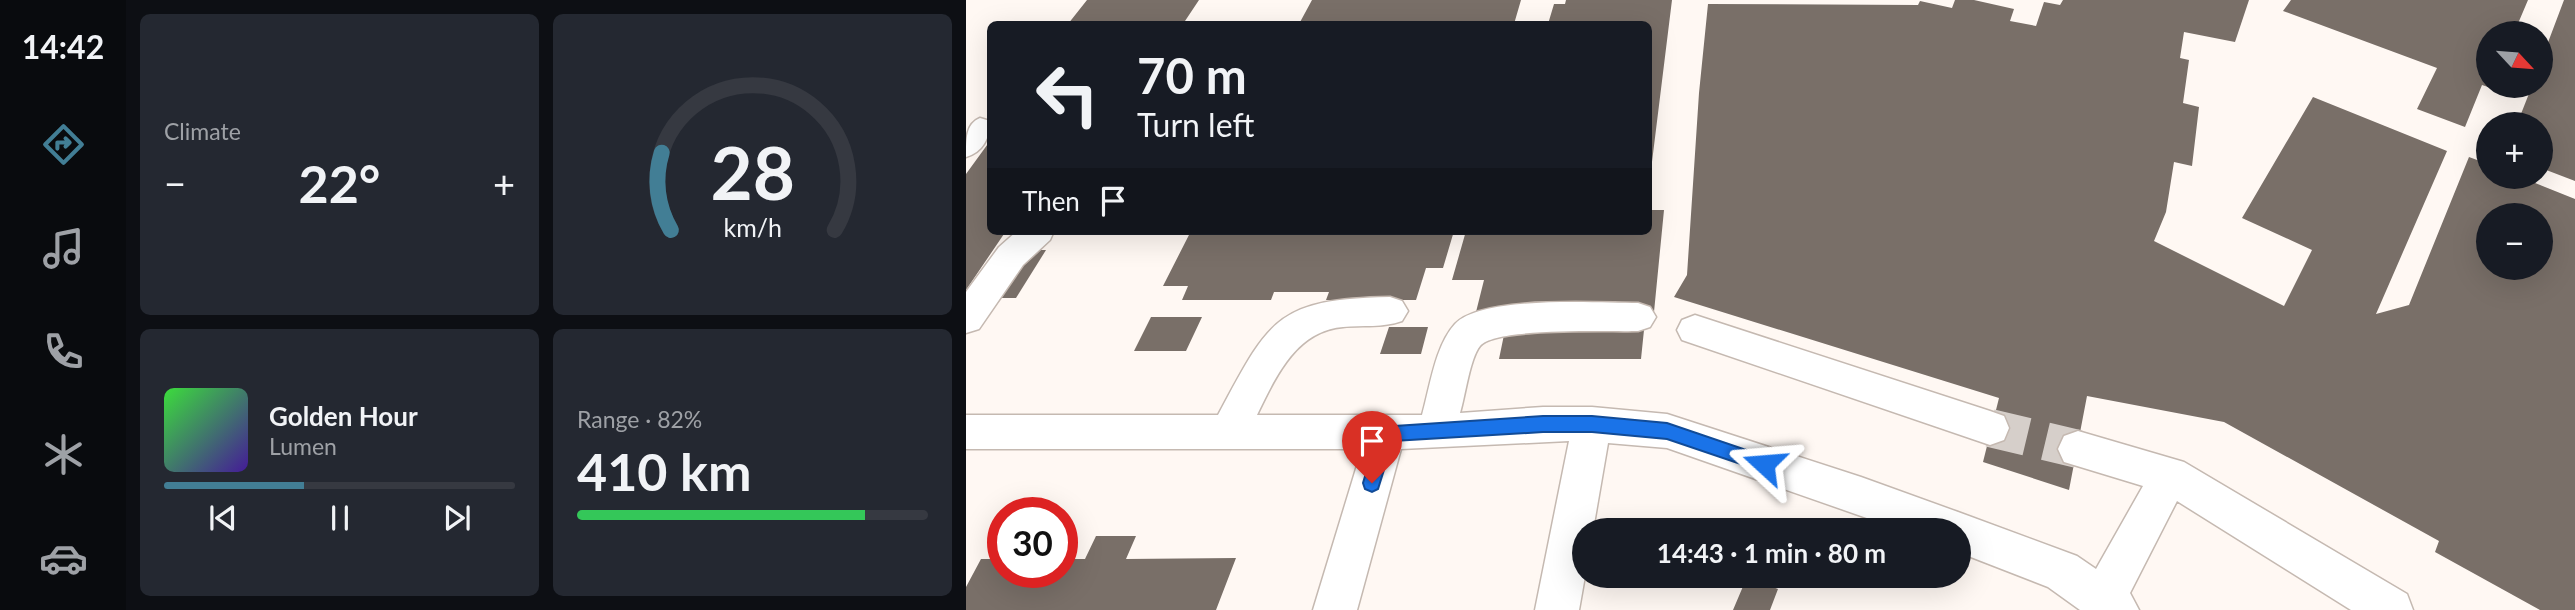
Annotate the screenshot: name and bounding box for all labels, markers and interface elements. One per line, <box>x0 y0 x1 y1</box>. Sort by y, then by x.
north arrow <box>2476 21 2553 98</box>
map controls <box>2476 21 2553 280</box>
text: 14:42 <box>22 27 104 66</box>
text: 70 m <box>1137 46 1247 104</box>
icon: left <box>1022 49 1113 140</box>
text: Turn left <box>1137 105 1254 144</box>
button: + <box>2476 112 2553 189</box>
text: Climate <box>164 117 241 145</box>
icon: directions <box>39 120 88 169</box>
text: 28 <box>710 129 795 217</box>
text: 22° <box>299 152 380 214</box>
text: − <box>164 160 186 206</box>
text: + <box>493 160 515 206</box>
icon: arrive <box>1094 182 1132 220</box>
text: Then <box>1022 185 1080 217</box>
button: − <box>2476 203 2553 280</box>
text: km/h <box>723 212 782 242</box>
icon: music <box>39 224 88 273</box>
icon: phone <box>39 327 88 376</box>
text: Golden Hour <box>269 400 418 432</box>
text: Range · 82% <box>577 405 702 433</box>
pin <box>1342 411 1402 483</box>
icon: arrive <box>1353 422 1391 460</box>
position arrow <box>1727 427 1801 501</box>
icon: climate <box>39 430 88 479</box>
text: Lumen <box>269 432 337 460</box>
text: 410 km <box>577 440 751 502</box>
speed limit sign: 30 <box>987 497 1078 588</box>
icon: previous <box>204 499 242 537</box>
icon: pause <box>321 499 359 537</box>
icon: next <box>438 499 476 537</box>
icon: car <box>39 534 88 583</box>
text: 14:43 · 1 min · 80 m <box>1657 537 1886 569</box>

